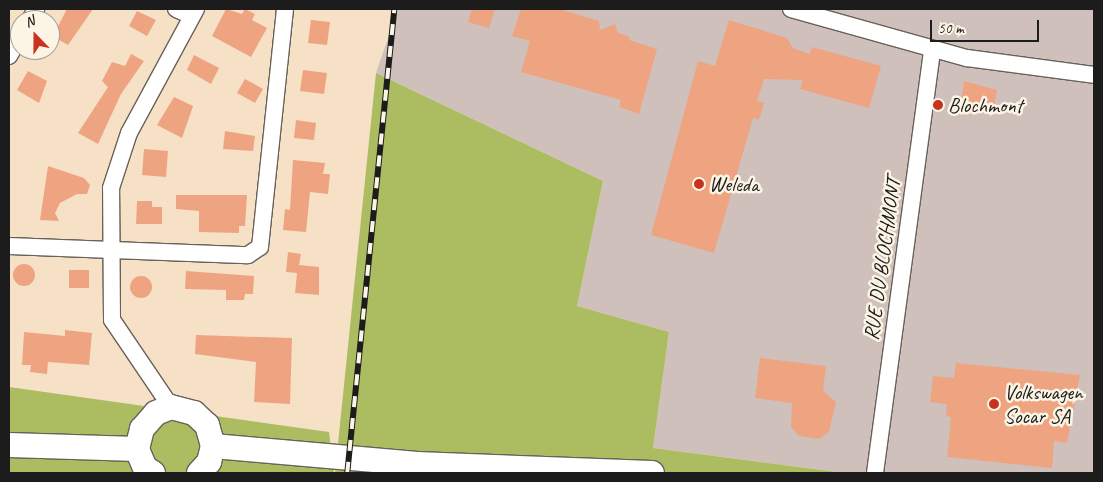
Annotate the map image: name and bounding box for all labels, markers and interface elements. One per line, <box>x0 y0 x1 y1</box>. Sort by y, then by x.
north arrow <box>10 10 60 60</box>
scale bar <box>933 10 1042 42</box>
text: N <box>22 12 37 31</box>
text: 50 m <box>938 19 964 38</box>
place label: Blochmont <box>948 92 1023 118</box>
marker: Blochmont <box>932 99 944 111</box>
place label: Weleda <box>709 171 759 197</box>
street label: RUE DU BLOCHMONT <box>858 176 906 342</box>
marker: Weleda <box>693 178 705 190</box>
place label: Volkswagen Socar SA <box>1004 379 1082 429</box>
marker: Volkswagen Socar SA <box>988 398 1000 410</box>

